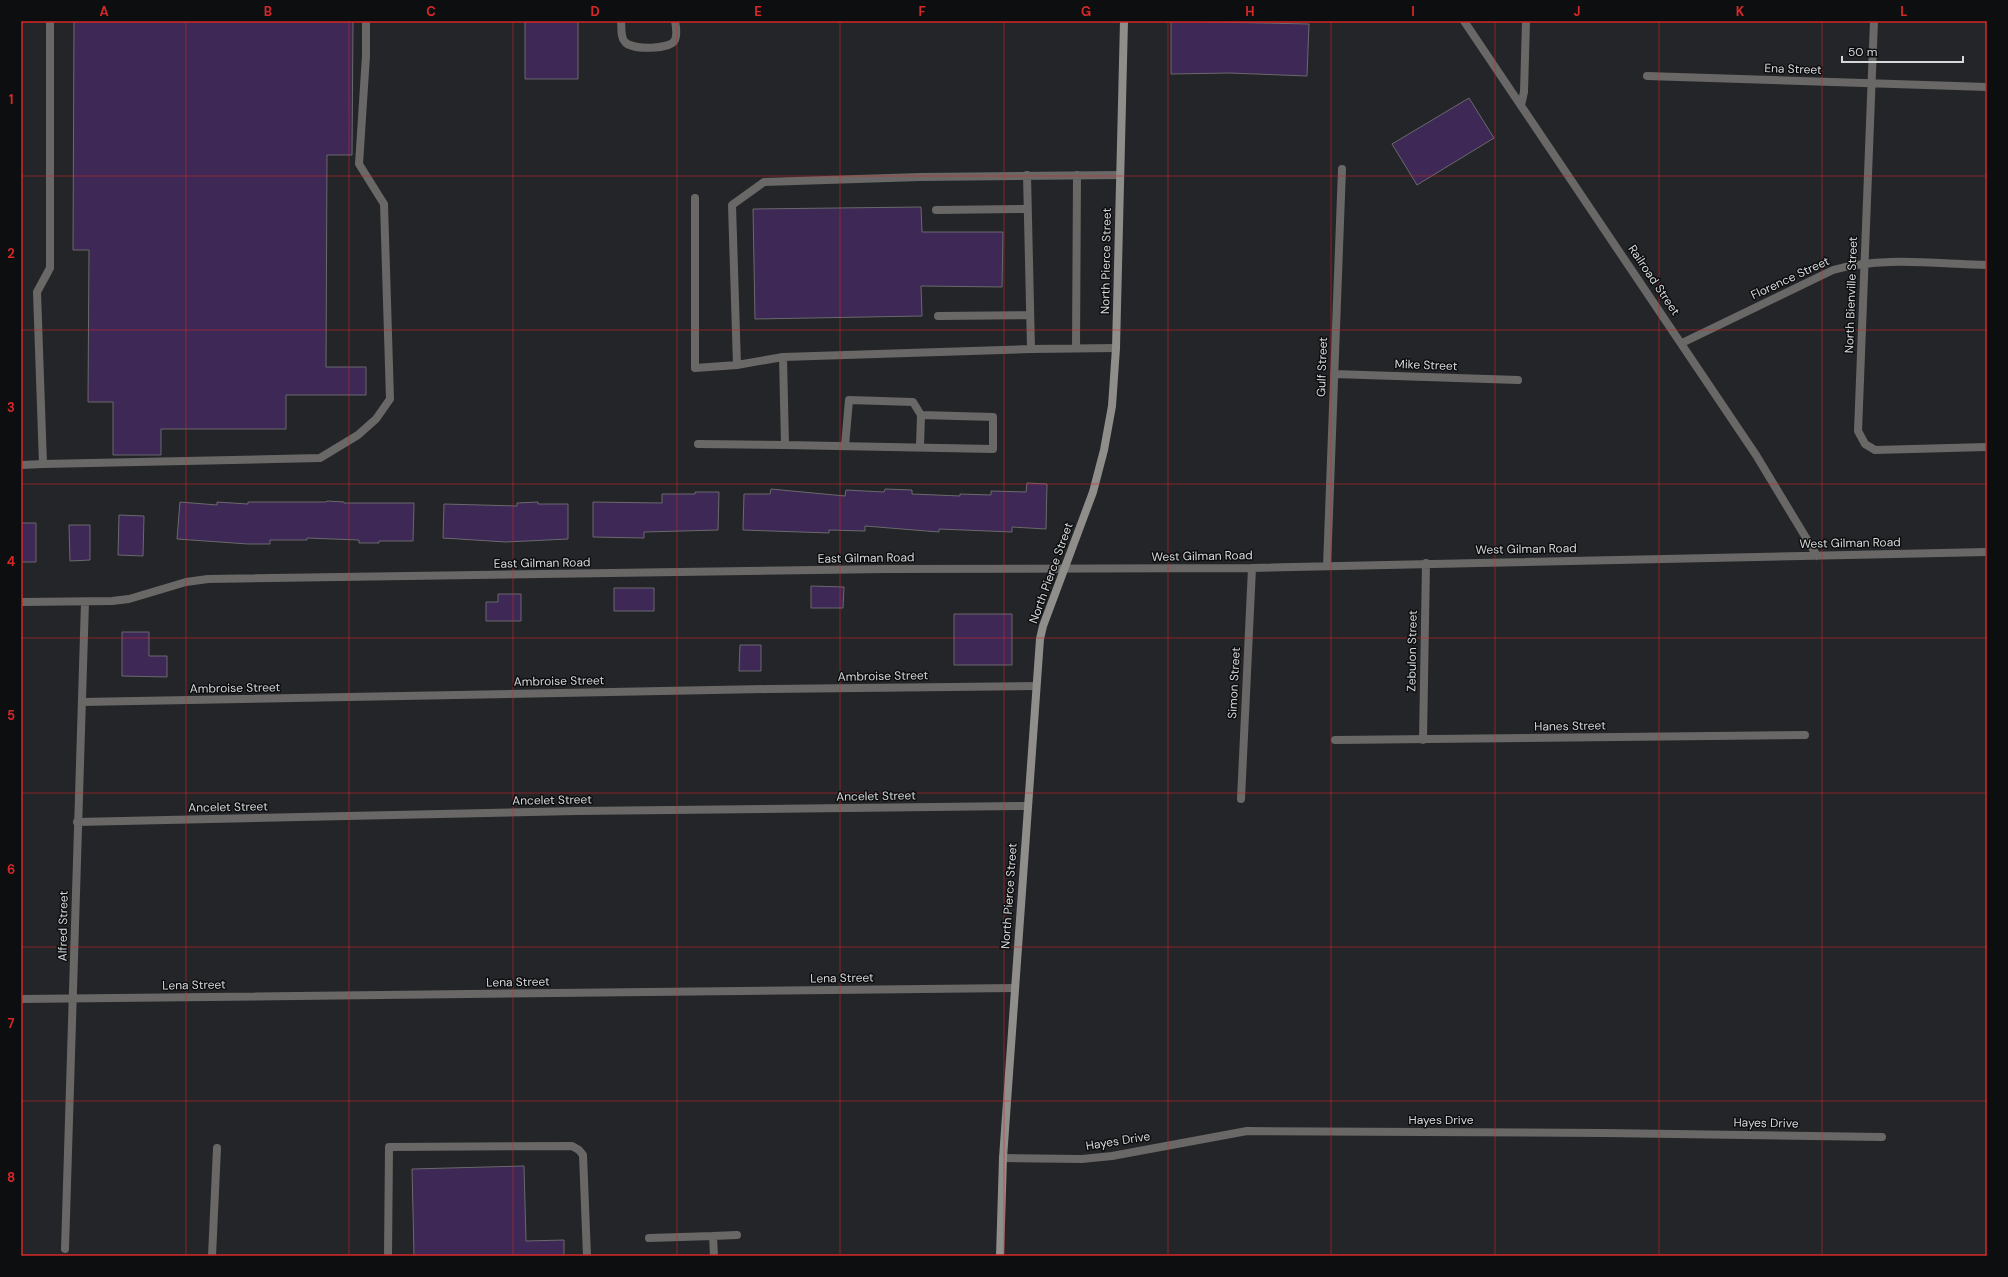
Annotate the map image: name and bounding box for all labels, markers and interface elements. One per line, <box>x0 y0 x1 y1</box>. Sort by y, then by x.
text: A <box>99 3 109 20</box>
text: B <box>264 3 272 20</box>
text: C <box>426 3 436 20</box>
text: D <box>590 3 600 20</box>
text: E <box>754 3 762 20</box>
text: F <box>918 3 926 20</box>
text: G <box>1081 3 1091 20</box>
text: H <box>1245 3 1255 20</box>
text: I <box>1411 3 1415 20</box>
text: J <box>1573 3 1581 20</box>
text: K <box>1736 3 1745 20</box>
text: L <box>1900 3 1908 20</box>
scale bar <box>1842 38 1963 64</box>
text: 50 m <box>1848 44 1877 60</box>
street label: Ena Street <box>1764 60 1822 78</box>
text: 1 <box>9 91 13 108</box>
street label: North Pierce Street <box>1097 207 1115 314</box>
street label: North Bienville Street <box>1841 236 1861 354</box>
street label: Railroad Street <box>1625 242 1684 319</box>
text: 2 <box>7 245 15 262</box>
street label: Florence Street <box>1748 253 1832 303</box>
street label: Gulf Street <box>1313 336 1331 397</box>
street label: Mike Street <box>1394 356 1458 374</box>
text: 3 <box>7 399 15 416</box>
street label: North Pierce Street <box>1025 520 1077 626</box>
street label: West Gilman Road <box>1799 534 1901 552</box>
street label: West Gilman Road <box>1475 540 1577 558</box>
street label: West Gilman Road <box>1151 547 1253 565</box>
street label: East Gilman Road <box>817 549 915 567</box>
text: 4 <box>7 553 15 570</box>
street label: East Gilman Road <box>493 554 591 572</box>
street label: Zebulon Street <box>1403 610 1421 692</box>
street label: Simon Street <box>1224 646 1244 719</box>
street label: Ambroise Street <box>838 667 929 685</box>
street label: Ambroise Street <box>514 672 605 690</box>
street label: Ambroise Street <box>190 679 281 697</box>
text: 5 <box>7 707 15 724</box>
street label: Hanes Street <box>1534 717 1606 735</box>
street label: Ancelet Street <box>836 787 916 805</box>
street label: Ancelet Street <box>512 791 592 809</box>
street label: Ancelet Street <box>188 798 268 816</box>
street label: North Pierce Street <box>997 842 1021 950</box>
text: 6 <box>7 861 15 878</box>
street label: Alfred Street <box>54 890 72 961</box>
street label: Lena Street <box>810 969 874 987</box>
street label: Lena Street <box>486 973 550 991</box>
street label: Lena Street <box>162 976 226 994</box>
text: 7 <box>8 1015 15 1032</box>
street label: Hayes Drive <box>1408 1112 1474 1128</box>
street label: Hayes Drive <box>1733 1114 1799 1132</box>
street label: Hayes Drive <box>1085 1128 1152 1154</box>
text: 8 <box>7 1169 15 1186</box>

